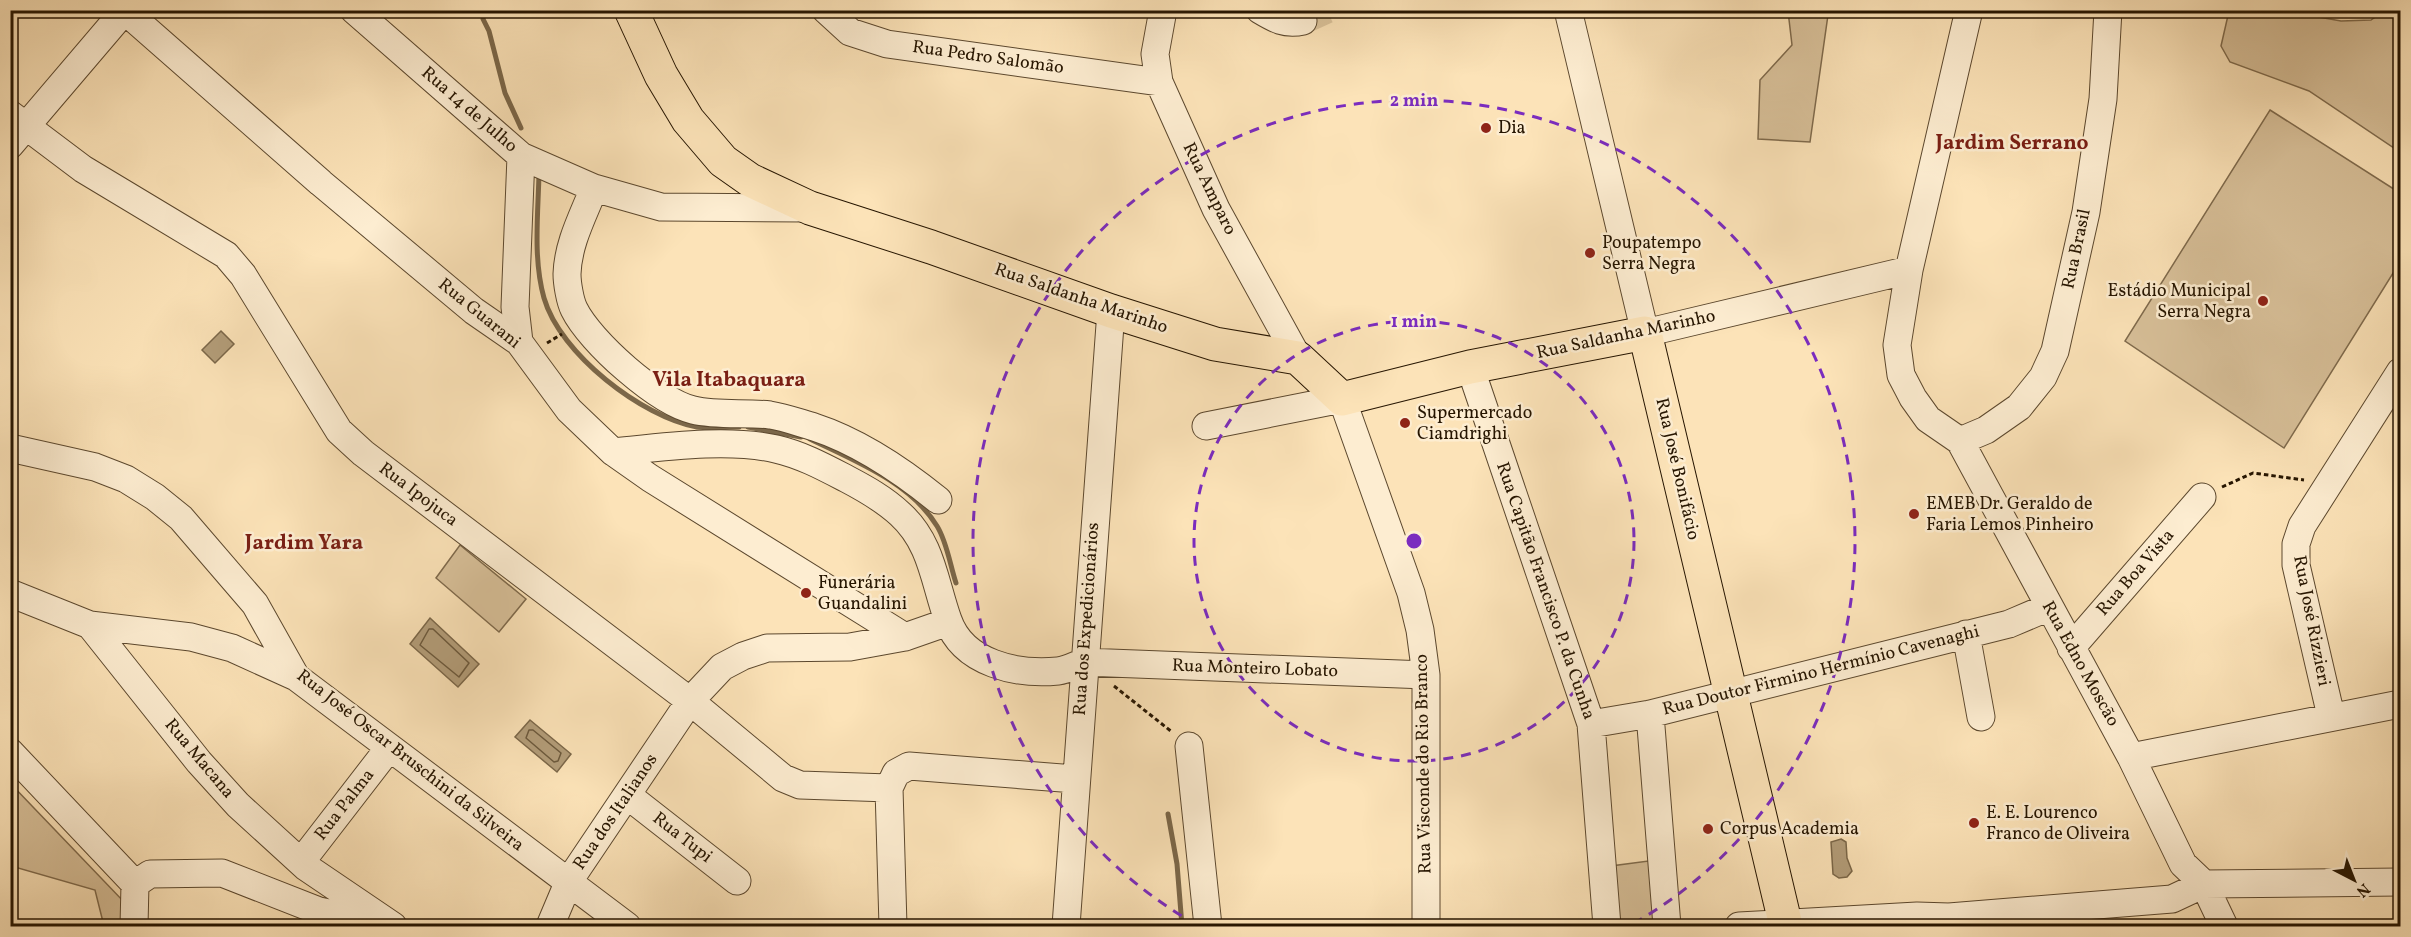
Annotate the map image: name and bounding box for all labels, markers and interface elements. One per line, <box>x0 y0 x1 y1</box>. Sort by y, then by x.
street label: Rua Pedro Salomão <box>911 35 1065 81</box>
street label: Rua 14 de Julho <box>415 61 523 159</box>
text: 2 min <box>1390 89 1438 114</box>
place label: Dia <box>1498 116 1526 141</box>
marker: Dia <box>1479 121 1493 135</box>
district label: Jardim Serrano <box>1934 129 2089 158</box>
street label: Rua Amparo <box>1176 139 1242 239</box>
street label: Rua Brasil <box>2056 207 2098 291</box>
place label: Poupatempo Serra Negra <box>1602 231 1701 277</box>
marker: Poupatempo Serra Negra <box>1583 246 1597 260</box>
street label: Rua Saldanha Marinho <box>991 258 1171 340</box>
street label: Rua Guarani <box>432 273 526 355</box>
place label: Estádio Municipal Serra Negra <box>2108 279 2251 325</box>
marker: Estádio Municipal Serra Negra <box>2256 294 2270 308</box>
street label: Rua Saldanha Marinho <box>1534 304 1718 366</box>
text: 1 min <box>1391 310 1437 335</box>
district label: Vila Itabaquara <box>652 366 806 395</box>
street label: Rua José Bonifácio <box>1648 395 1706 543</box>
place label: Supermercado Ciamdrighi <box>1417 401 1532 447</box>
marker: Supermercado Ciamdrighi <box>1398 416 1412 430</box>
street label: Rua Ipojuca <box>373 457 463 533</box>
street label: Rua Capitão Francisco P. da Cunha <box>1489 459 1601 723</box>
place label: EMEB Dr. Geraldo de Faria Lemos Pinheiro <box>1926 492 2094 538</box>
marker: EMEB Dr. Geraldo de Faria Lemos Pinheiro <box>1907 507 1921 521</box>
street label: Rua dos Expedicionários <box>1068 522 1106 716</box>
street label: Rua Boa Vista <box>2091 524 2181 622</box>
district label: Jardim Yara <box>244 529 363 558</box>
centre of rings <box>1404 531 1424 551</box>
street label: Rua José Rizzieri <box>2286 553 2336 689</box>
place label: Funerária Guandalini <box>818 571 907 617</box>
marker: Funerária Guandalini <box>799 586 813 600</box>
street label: Rua Edno Moscão <box>2035 597 2125 731</box>
street label: Rua Doutor Firmino Hermínio Cavenaghi <box>1660 619 1982 723</box>
street label: Rua Monteiro Lobato <box>1171 654 1339 684</box>
street label: Rua Visconde do Rio Branco <box>1410 654 1438 874</box>
street label: Rua José Oscar Bruschini da Silveira <box>291 664 529 858</box>
street label: Rua Macana <box>158 714 240 804</box>
street label: Rua dos Italianos <box>568 749 664 875</box>
street label: Rua Palma <box>309 764 381 846</box>
place label: E. E. Lourenco Franco de Oliveira <box>1986 801 2130 847</box>
street label: Rua Tupi <box>647 807 717 869</box>
marker: E. E. Lourenco Franco de Oliveira <box>1967 816 1981 830</box>
place label: Corpus Academia <box>1720 817 1859 842</box>
marker: Corpus Academia <box>1701 822 1715 836</box>
north arrow <box>2324 850 2384 910</box>
text: N <box>2351 878 2374 902</box>

